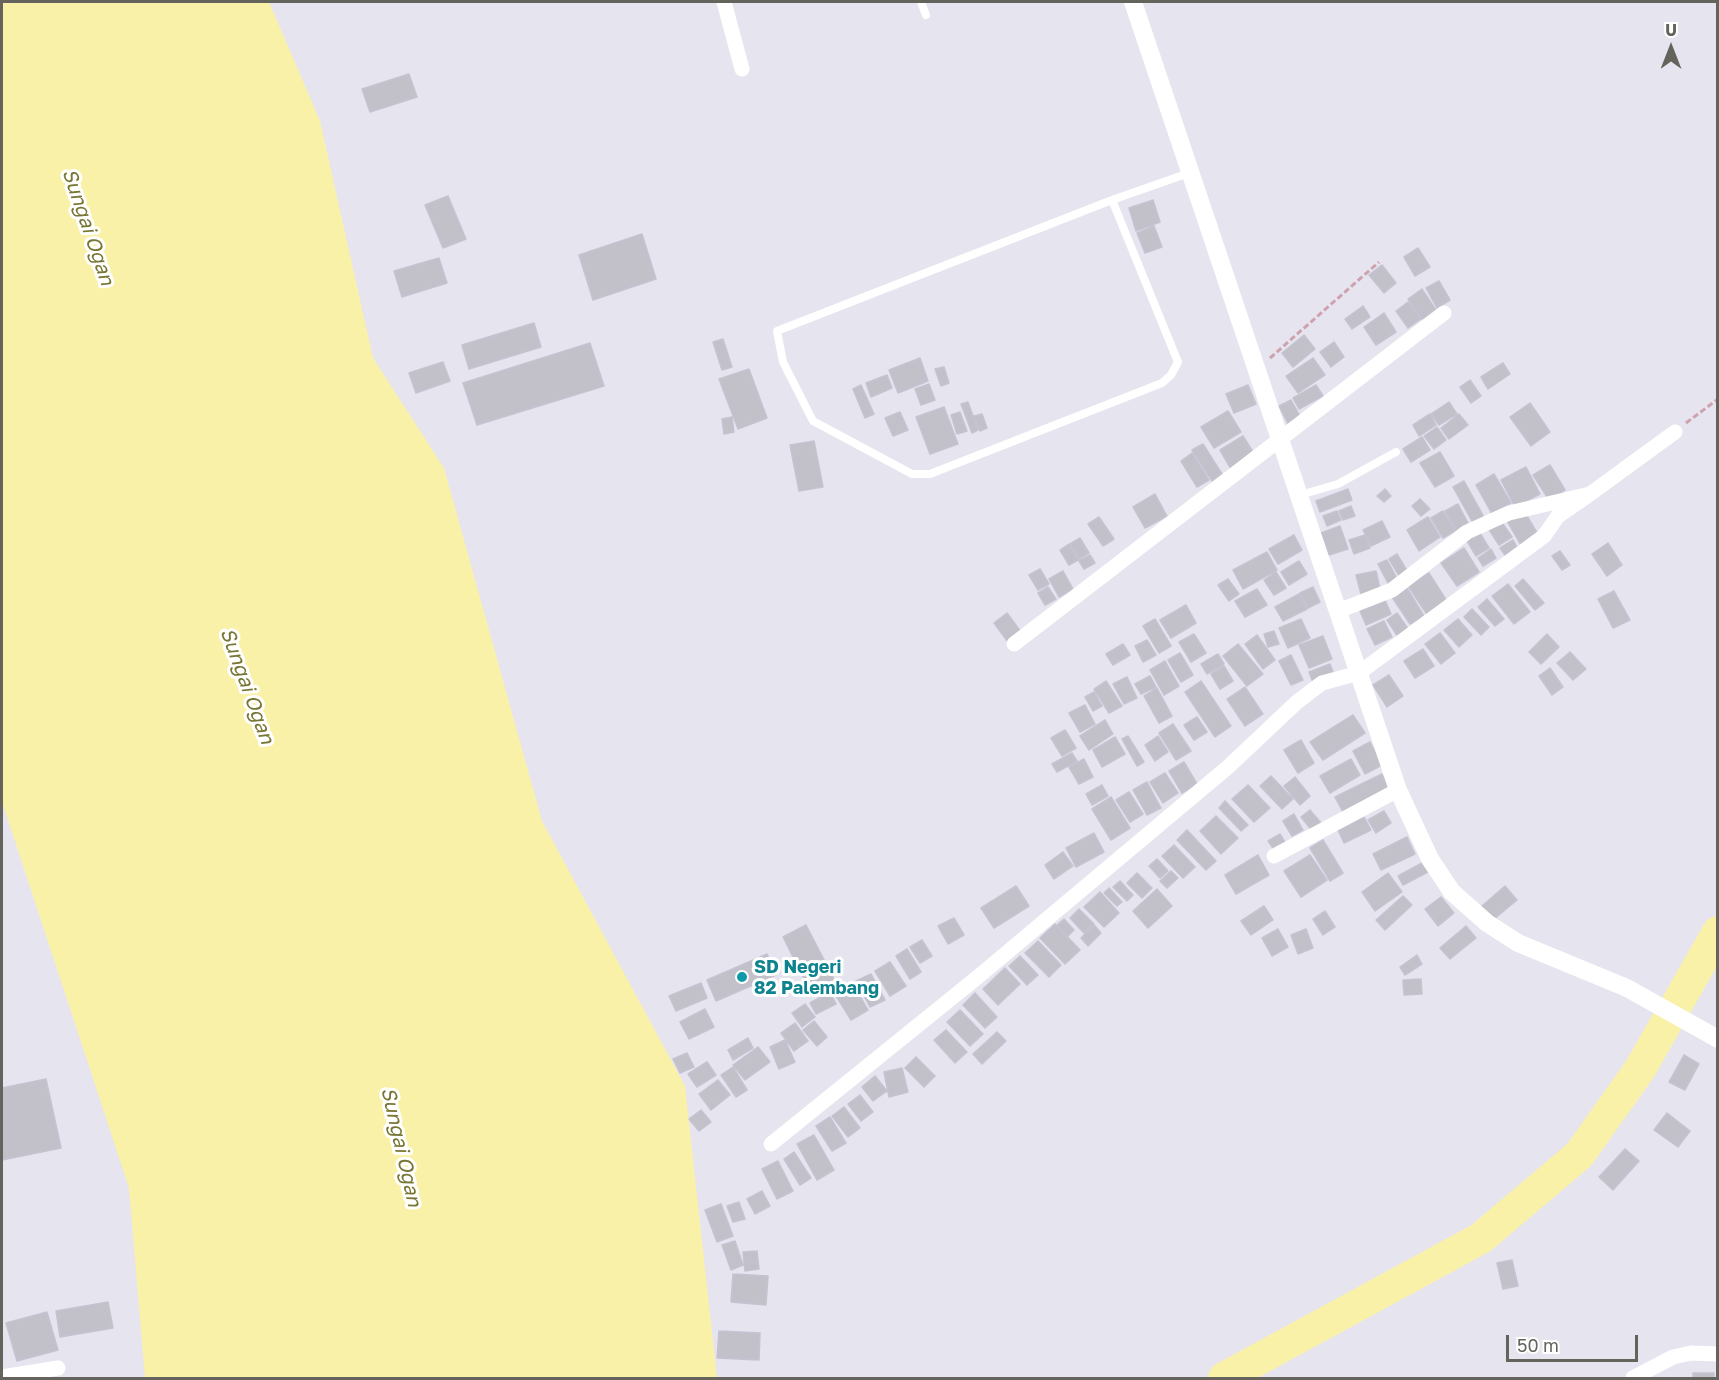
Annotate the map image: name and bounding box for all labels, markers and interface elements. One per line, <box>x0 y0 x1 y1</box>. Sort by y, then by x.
north arrow <box>1641 18 1701 78</box>
text: U <box>1665 20 1677 40</box>
water label: Sungai Ogan <box>57 165 119 289</box>
water label: Sungai Ogan <box>215 625 279 747</box>
place label: SD Negeri 82 Palembang <box>754 956 879 998</box>
marker: SD Negeri 82 Palembang <box>735 970 749 984</box>
water label: Sungai Ogan <box>376 1085 426 1209</box>
scale bar <box>1509 1323 1641 1361</box>
text: 50 m <box>1517 1334 1559 1356</box>

